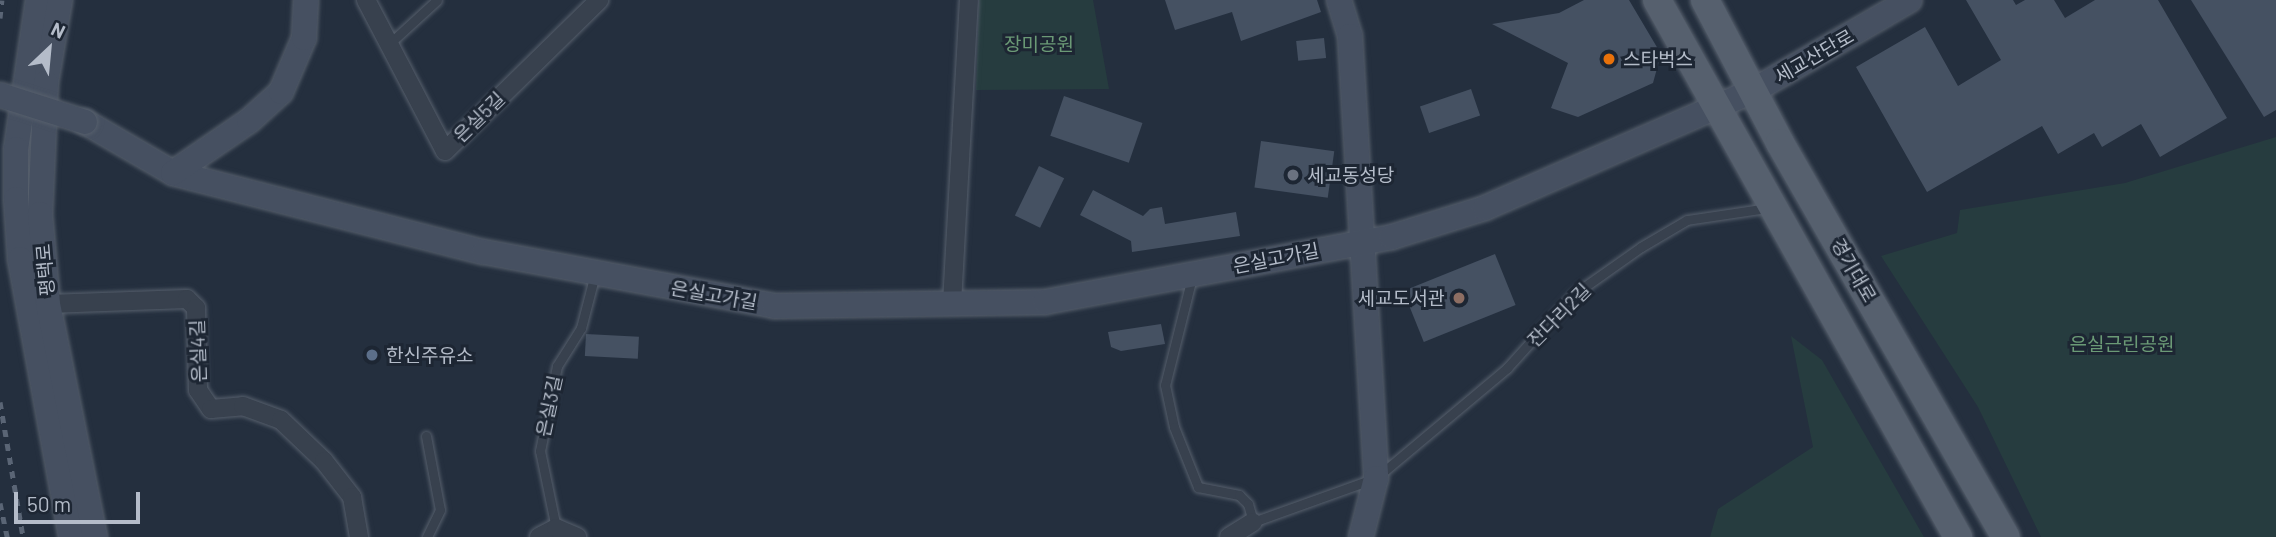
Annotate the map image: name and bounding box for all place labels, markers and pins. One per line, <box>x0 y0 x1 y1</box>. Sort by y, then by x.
place label: 스타벅스 <box>1623 48 1693 70</box>
marker: 스타벅스 <box>1601 51 1617 67</box>
place label: 세교동성당 <box>1307 164 1394 186</box>
marker: 세교동성당 <box>1285 167 1301 183</box>
place label: 세교도서관 <box>1358 287 1445 309</box>
marker: 세교도서관 <box>1451 290 1467 306</box>
place label: 한신주유소 <box>386 344 473 366</box>
marker: 한신주유소 <box>364 347 380 363</box>

